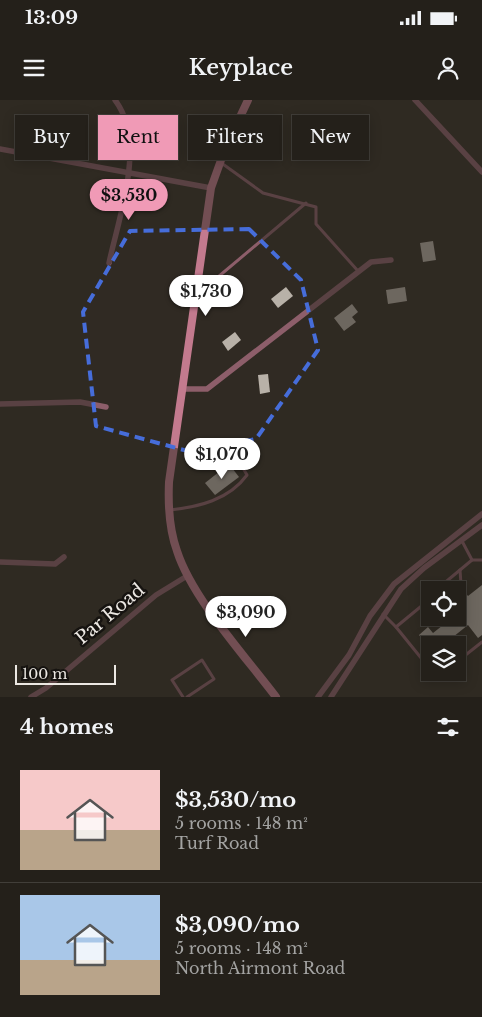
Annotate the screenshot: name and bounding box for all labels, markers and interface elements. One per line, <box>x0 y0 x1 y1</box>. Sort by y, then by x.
text: 13:09 <box>25 6 78 29</box>
icon: menu <box>20 54 48 82</box>
text: Keyplace <box>189 54 293 81</box>
icon: person <box>434 54 462 82</box>
chip: Buy <box>15 115 88 160</box>
chip: Rent <box>98 115 178 160</box>
chip: Filters <box>188 115 282 160</box>
chip: New <box>292 115 369 160</box>
pin: $3,530 <box>88 178 170 221</box>
text: $3,530 <box>101 185 157 205</box>
pin: $1,730 <box>165 274 247 317</box>
text: $1,730 <box>180 281 232 301</box>
pin: $1,070 <box>181 438 263 480</box>
text: $1,070 <box>195 444 249 464</box>
street label: Par Road <box>71 579 149 649</box>
map controls <box>421 581 466 681</box>
button: locate <box>421 581 466 626</box>
pin: $3,090 <box>205 596 287 638</box>
text: $3,090 <box>216 602 276 622</box>
button: layers <box>421 636 466 681</box>
scale bar <box>15 662 116 685</box>
text: 100 m <box>22 665 67 683</box>
icon: filters <box>434 713 462 741</box>
text: 4 homes <box>20 714 114 740</box>
text: $3,530/mo <box>175 787 296 813</box>
icon: home <box>60 790 120 850</box>
text: 5 rooms · 148 m² <box>175 813 308 833</box>
text: Turf Road <box>175 833 259 853</box>
text: $3,090/mo <box>175 912 300 938</box>
icon: home <box>60 915 120 975</box>
text: 5 rooms · 148 m² <box>175 938 308 958</box>
text: North Airmont Road <box>175 958 345 978</box>

